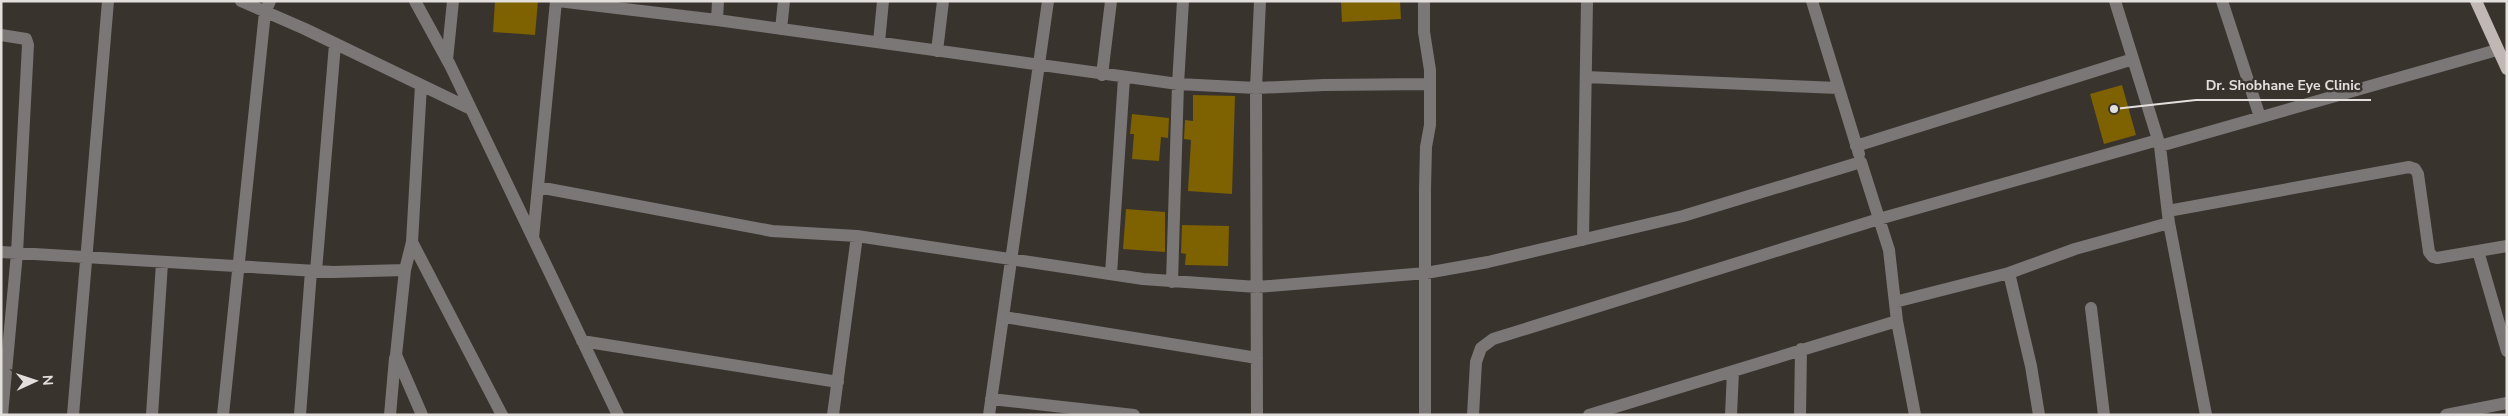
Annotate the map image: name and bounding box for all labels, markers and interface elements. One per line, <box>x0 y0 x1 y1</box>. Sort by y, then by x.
callout: Dr. Shobhane Eye Clinic <box>2196 71 2371 100</box>
text: Dr. Shobhane Eye Clinic <box>2206 76 2361 95</box>
north arrow <box>10 356 60 406</box>
text: N <box>38 375 57 386</box>

